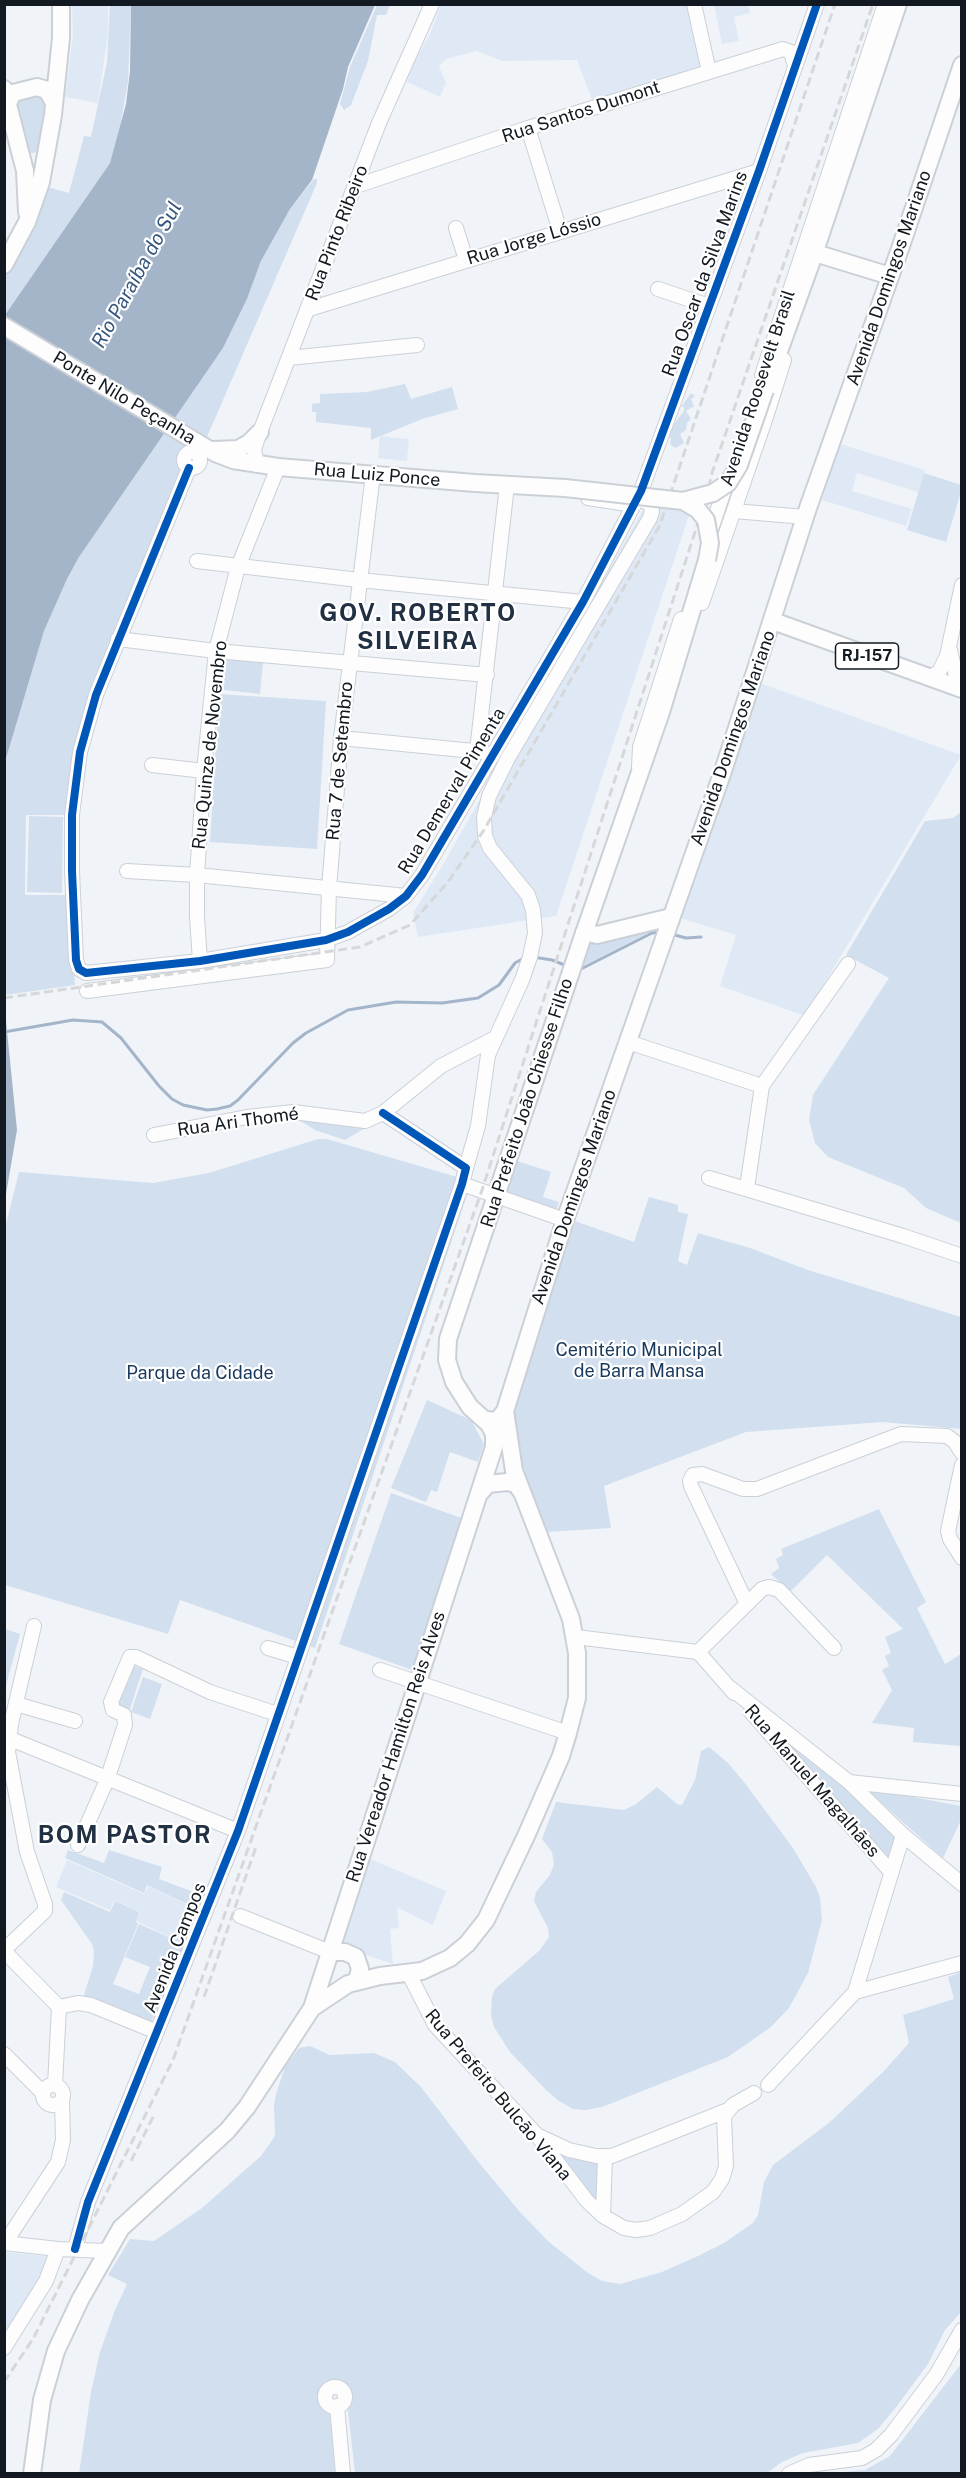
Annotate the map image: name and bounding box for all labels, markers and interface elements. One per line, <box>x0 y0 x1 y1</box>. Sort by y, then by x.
street label: Rua Santos Dumont <box>499 76 663 148</box>
street label: Rua Pinto Ribeiro <box>301 162 373 304</box>
street label: Rua Oscar da Silva Marins <box>658 168 752 380</box>
street label: Avenida Domingos Mariano <box>842 168 936 388</box>
water label: Rio Paraíba do Sul <box>87 198 187 352</box>
street label: Rua Jorge Lóssio <box>464 208 604 270</box>
street label: Avenida Roosevelt Brasil <box>716 287 800 489</box>
street label: Ponte Nilo Peçanha <box>49 347 199 449</box>
street label: Rua Luiz Ponce <box>313 459 441 491</box>
district label: GOV. ROBERTO SILVEIRA <box>319 600 517 656</box>
street label: Avenida Domingos Mariano <box>686 628 780 848</box>
street label: Rua Quinze de Novembro <box>188 639 232 851</box>
road number: RJ-157 <box>836 643 898 669</box>
street label: Rua 7 de Setembro <box>322 681 358 841</box>
street label: Rua Demerval Pimenta <box>394 704 510 878</box>
street label: Rua Prefeito João Chiesse Filho <box>476 976 578 1230</box>
street label: Avenida Domingos Mariano <box>527 1087 621 1307</box>
street label: Rua Ari Thomé <box>176 1103 300 1141</box>
park label: Cemitério Municipal de Barra Mansa <box>555 1339 723 1382</box>
park label: Parque da Cidade <box>126 1362 274 1384</box>
street label: Rua Vereador Hamilton Reis Alves <box>342 1609 450 1885</box>
street label: Rua Manuel Magalhães <box>740 1700 884 1862</box>
district label: BOM PASTOR <box>38 1822 212 1850</box>
street label: Avenida Campos <box>139 1880 211 2016</box>
street label: Rua Prefeito Bulcão Viana <box>420 2005 576 2185</box>

